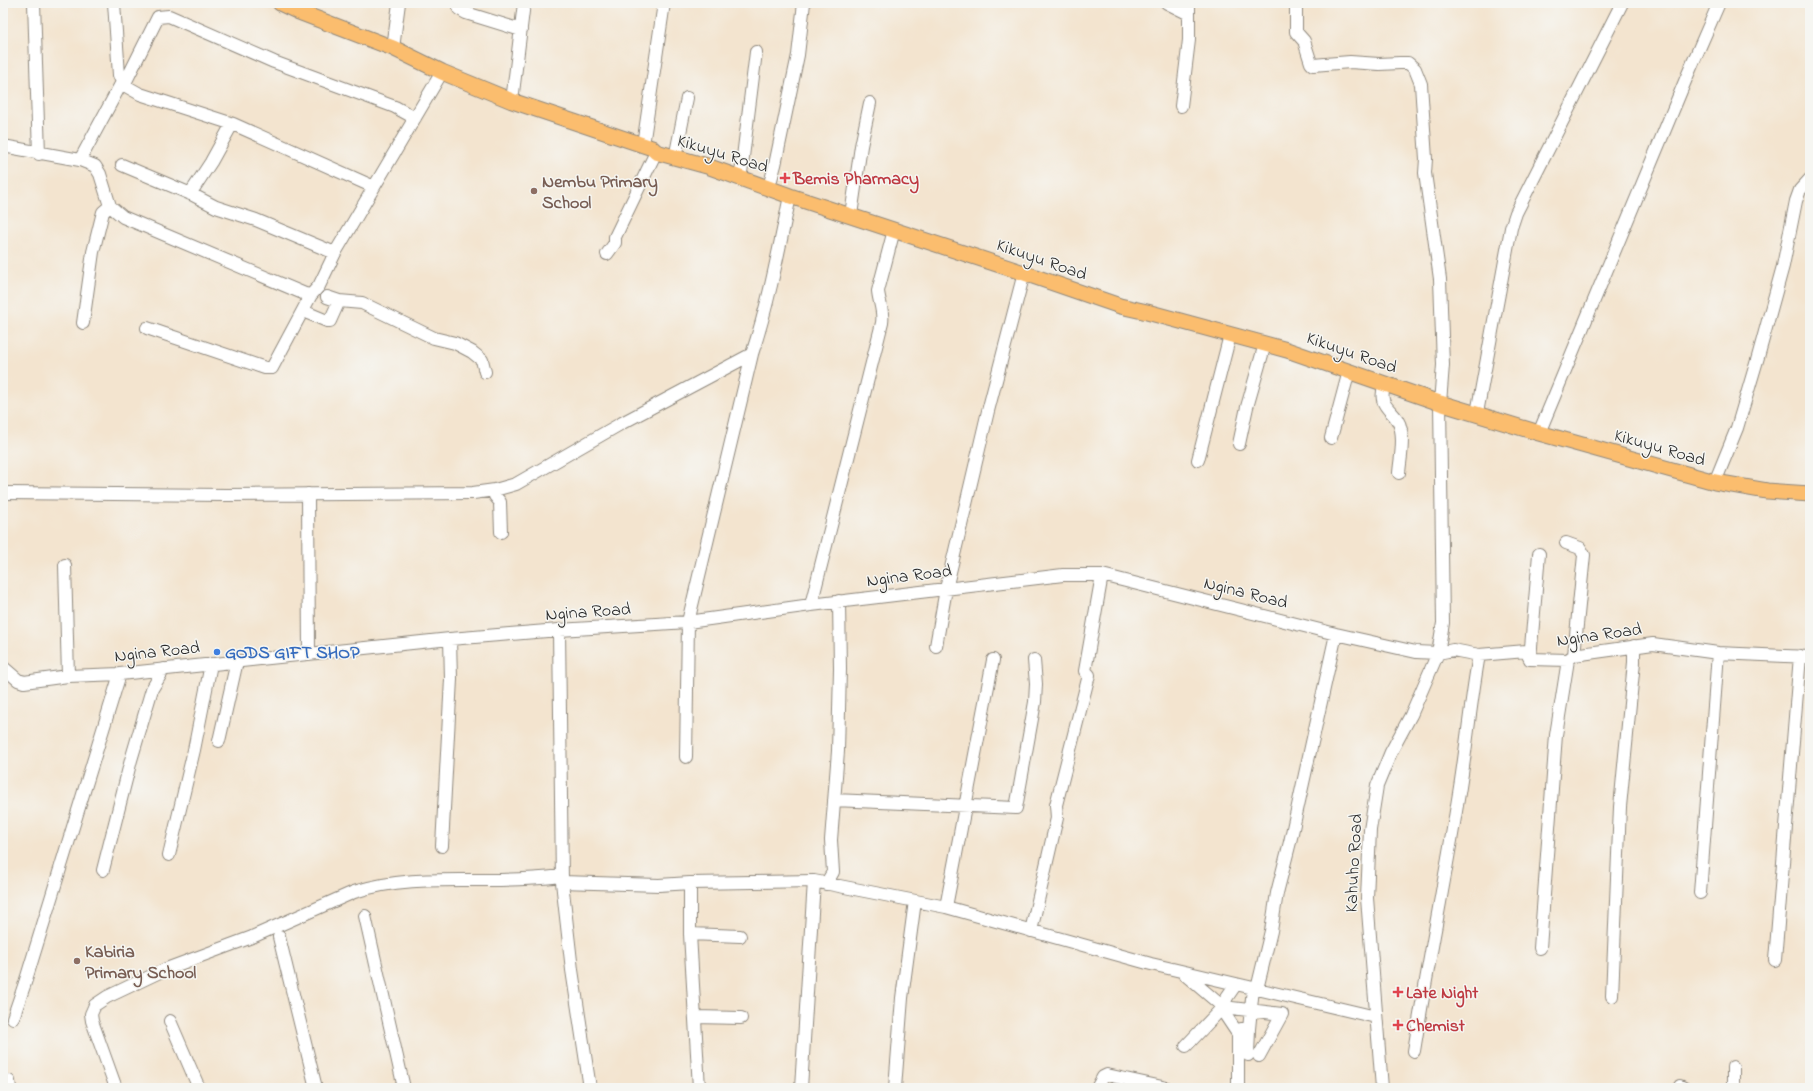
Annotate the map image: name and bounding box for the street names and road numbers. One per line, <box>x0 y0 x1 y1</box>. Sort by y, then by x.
street label: Kikuyu Road <box>674 129 771 181</box>
street label: Kikuyu Road <box>993 233 1090 288</box>
street label: Kikuyu Road <box>1303 326 1400 381</box>
street label: Kikuyu Road <box>1611 423 1708 474</box>
street label: Ngina Road <box>865 559 953 596</box>
street label: Ngina Road <box>1201 571 1290 618</box>
street label: Ngina Road <box>544 597 632 630</box>
street label: Ngina Road <box>1555 617 1644 656</box>
street label: Ngina Road <box>113 636 201 671</box>
street label: Kahuho Road <box>1339 813 1371 913</box>

